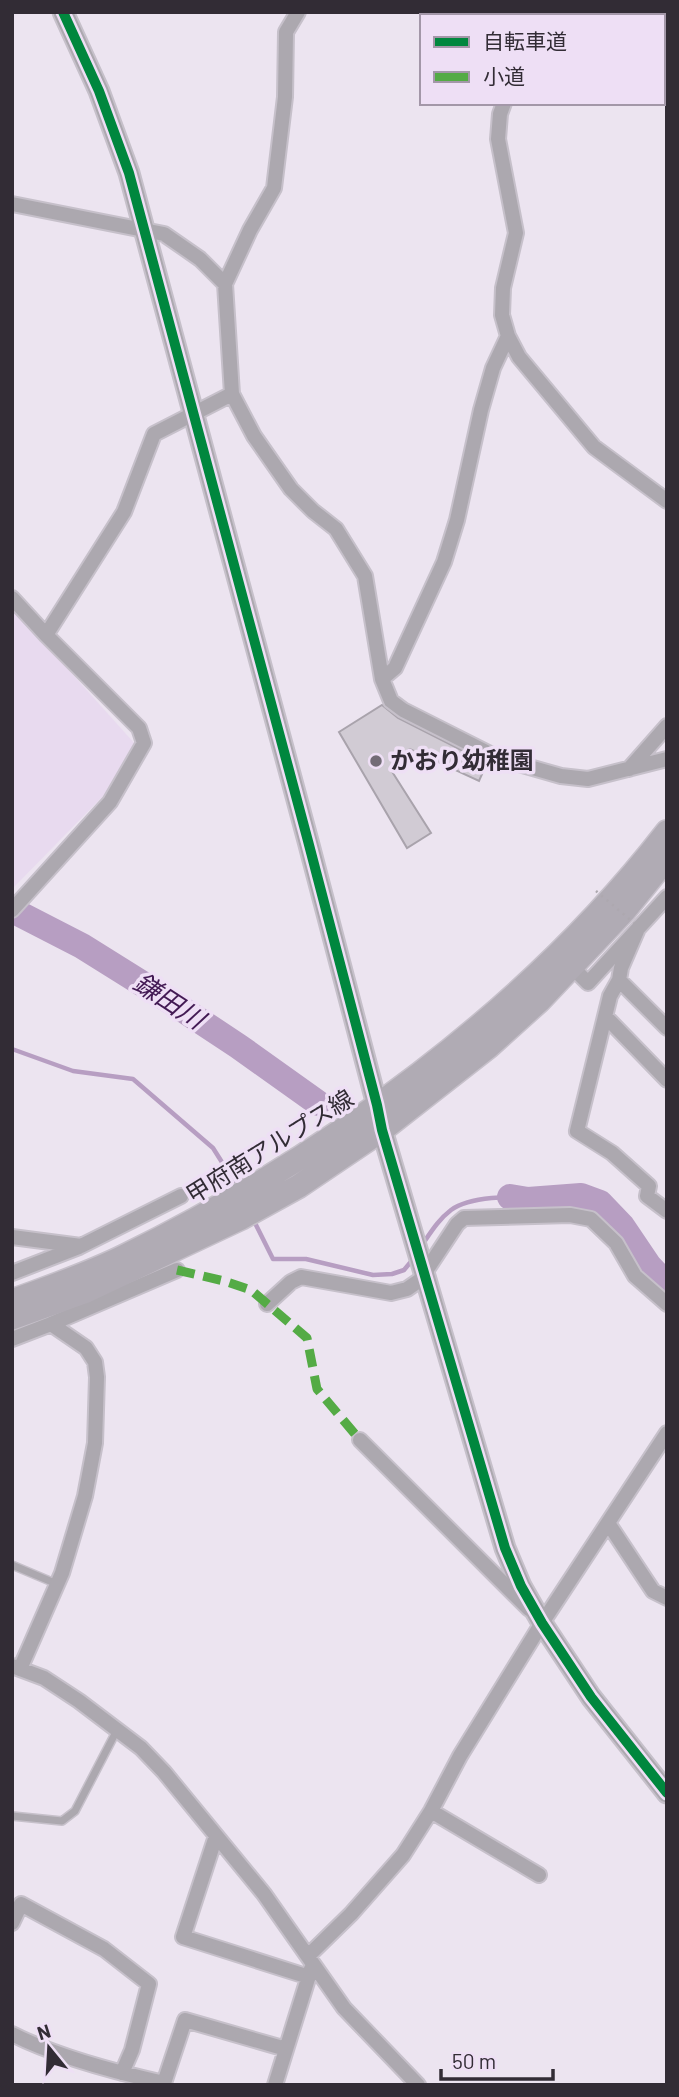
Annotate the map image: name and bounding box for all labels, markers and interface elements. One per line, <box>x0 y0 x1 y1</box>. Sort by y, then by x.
legend <box>420 14 665 105</box>
text: 自転車道 <box>483 28 567 53</box>
text: 小道 <box>483 63 525 88</box>
place label: かおり幼稚園 <box>390 745 534 774</box>
marker: かおり幼稚園 <box>368 753 384 769</box>
water label: 鎌田川 <box>129 965 213 1036</box>
street label: 甲府南アルプス線 <box>180 1083 358 1209</box>
north arrow <box>14 2013 84 2083</box>
text: N <box>34 2018 53 2044</box>
scale bar <box>441 2038 553 2082</box>
text: 50 m <box>452 2048 496 2073</box>

